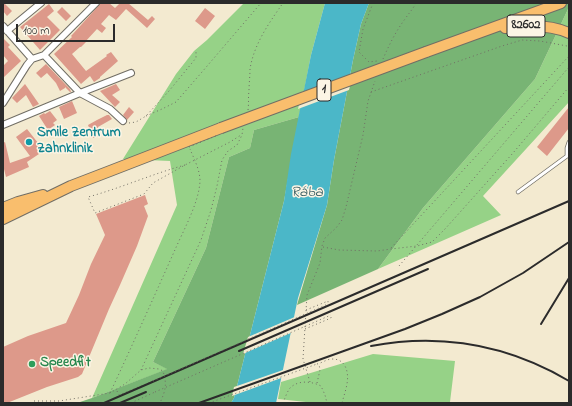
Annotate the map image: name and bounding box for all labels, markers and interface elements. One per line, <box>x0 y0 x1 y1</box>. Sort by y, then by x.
road number: 82602 <box>507 15 545 37</box>
scale bar <box>18 16 117 42</box>
text: 100 m <box>23 22 50 40</box>
road number: 1 <box>317 79 331 101</box>
place label: Smile Zentrum Zahnklinik <box>37 126 120 158</box>
marker: Smile Zentrum Zahnklinik <box>24 137 34 147</box>
water label: Rába <box>291 185 323 203</box>
place label: Speedfit <box>40 356 91 372</box>
marker: Speedfit <box>27 359 37 369</box>

